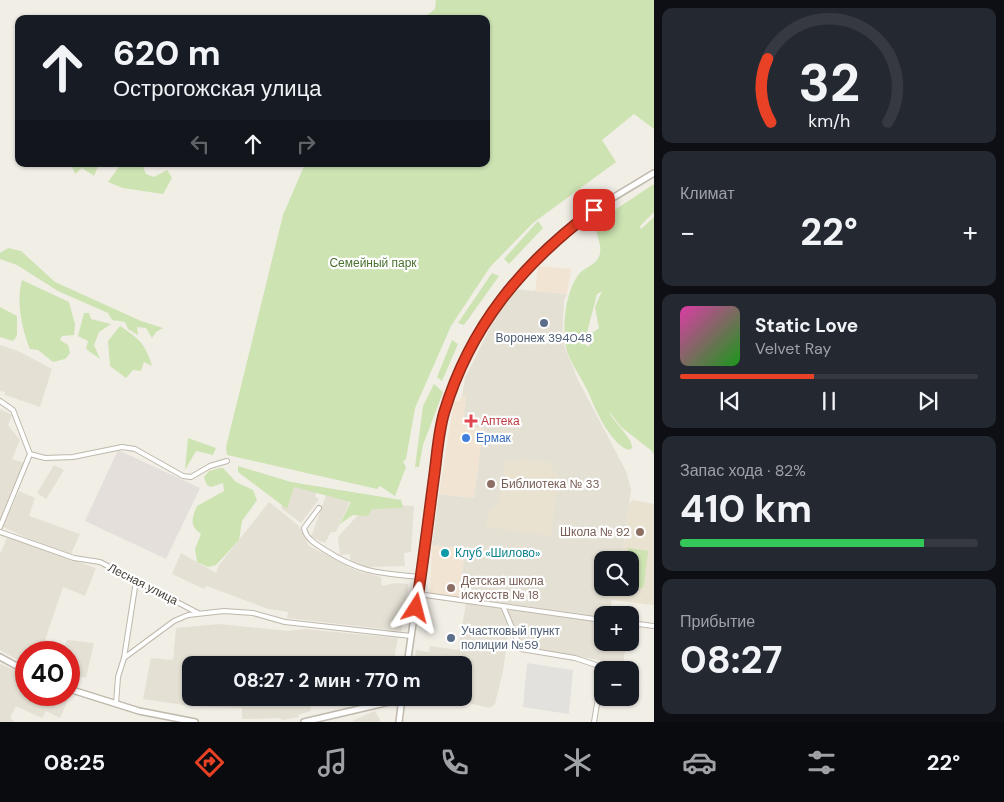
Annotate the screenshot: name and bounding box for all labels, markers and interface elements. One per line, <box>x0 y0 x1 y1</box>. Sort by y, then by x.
text: 620 m <box>113 30 221 76</box>
icon: ahead <box>30 35 95 100</box>
text: 32 <box>798 49 860 117</box>
text: Острогожская улица <box>113 74 322 103</box>
text: km/h <box>808 109 850 133</box>
icon: left <box>186 130 214 158</box>
icon: ahead <box>239 130 267 158</box>
icon: right <box>292 130 320 158</box>
text: Климат <box>680 183 734 204</box>
pin <box>573 189 615 231</box>
icon: arrive <box>580 196 608 224</box>
text: 22° <box>800 207 858 257</box>
text: − <box>680 214 695 251</box>
text: + <box>963 214 978 251</box>
park label: Семейный парк <box>329 255 417 271</box>
text: Static Love <box>755 313 858 338</box>
marker: Воронеж 394048 <box>538 317 550 329</box>
place label: Воронеж 394048 <box>496 330 592 346</box>
text: Velvet Ray <box>755 338 831 359</box>
icon: previous <box>716 387 744 415</box>
icon: pause <box>815 387 843 415</box>
icon: next <box>914 387 942 415</box>
place label: Аптека <box>481 413 520 429</box>
marker: Аптека <box>465 415 477 427</box>
place label: Ермак <box>476 430 512 446</box>
marker: Ермак <box>460 432 472 444</box>
text: Запас хода · 82% <box>680 460 806 481</box>
place label: Библиотека № 33 <box>501 476 600 492</box>
marker: Библиотека № 33 <box>485 478 497 490</box>
text: 410 km <box>680 484 812 534</box>
place label: Школа № 92 <box>560 524 630 540</box>
marker: Школа № 92 <box>634 526 646 538</box>
place label: Клуб «Шилово» <box>455 545 540 561</box>
marker: Клуб «Шилово» <box>439 547 451 559</box>
map controls <box>594 551 639 706</box>
button: search <box>594 551 639 596</box>
street label: Лесная улица <box>105 559 181 609</box>
place label: Детская школа искусств № 18 <box>461 573 544 603</box>
position arrow <box>389 581 441 633</box>
marker: Детская школа искусств № 18 <box>445 582 457 594</box>
button: + <box>594 606 639 651</box>
text: Прибытие <box>680 611 755 632</box>
place label: Участковый пункт полиции №59 <box>461 623 561 653</box>
marker: Участковый пункт полиции №59 <box>445 632 457 644</box>
text: 08:27 <box>680 635 783 685</box>
speed limit sign: 40 <box>15 641 80 706</box>
button: − <box>594 661 639 706</box>
text: 08:27 · 2 мин · 770 m <box>233 668 421 693</box>
icon: directions <box>192 745 227 780</box>
icon: music <box>315 745 350 780</box>
icon: phone <box>437 745 472 780</box>
icon: climate <box>560 745 595 780</box>
icon: car <box>682 745 717 780</box>
icon: filters <box>804 745 839 780</box>
text: 08:25 <box>44 748 105 777</box>
text: 22° <box>927 748 960 777</box>

